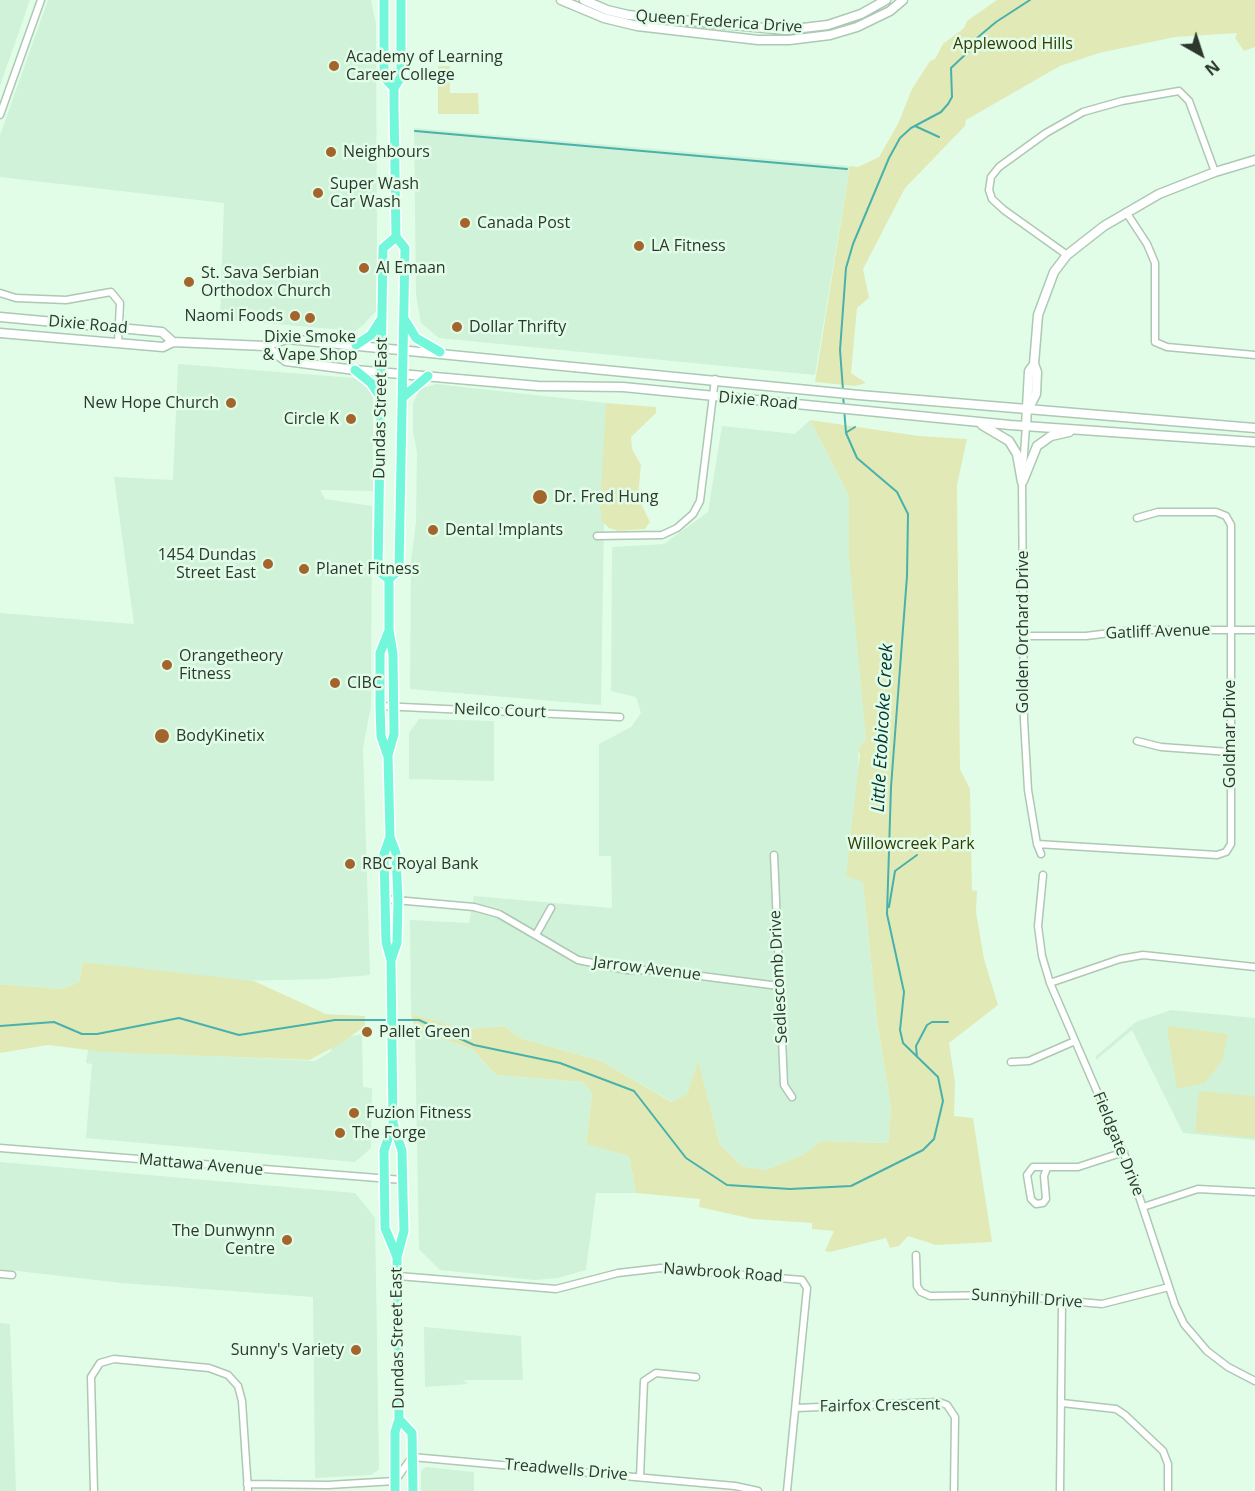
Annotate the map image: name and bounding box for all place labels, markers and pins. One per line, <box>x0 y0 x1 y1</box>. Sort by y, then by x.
place label: Academy of Learning Career College <box>346 47 503 85</box>
marker: Academy of Learning Career College <box>327 59 341 73</box>
place label: Neighbours <box>343 142 430 162</box>
marker: Neighbours <box>324 145 338 159</box>
place label: Super Wash Car Wash <box>330 174 419 212</box>
marker: Super Wash Car Wash <box>311 186 325 200</box>
place label: Canada Post <box>477 213 570 233</box>
marker: Canada Post <box>458 216 472 230</box>
place label: LA Fitness <box>651 236 726 256</box>
marker: LA Fitness <box>632 239 646 253</box>
place label: Al Emaan <box>376 258 446 278</box>
marker: Al Emaan <box>357 261 371 275</box>
place label: St. Sava Serbian Orthodox Church <box>201 263 331 301</box>
marker: St. Sava Serbian Orthodox Church <box>182 275 196 289</box>
place label: Naomi Foods <box>185 306 283 326</box>
marker: Naomi Foods <box>288 309 302 323</box>
marker: Dixie Smoke & Vape Shop <box>303 311 317 325</box>
place label: Dollar Thrifty <box>469 317 566 337</box>
marker: Dollar Thrifty <box>450 320 464 334</box>
place label: Dixie Smoke & Vape Shop <box>262 327 358 365</box>
place label: New Hope Church <box>83 393 219 413</box>
marker: New Hope Church <box>224 396 238 410</box>
place label: Circle K <box>284 409 339 429</box>
marker: Circle K <box>344 412 358 426</box>
place label: Dr. Fred Hung <box>554 487 658 507</box>
marker: Dr. Fred Hung <box>531 488 549 506</box>
place label: Dental !mplants <box>445 520 563 540</box>
marker: Dental !mplants <box>426 523 440 537</box>
place label: 1454 Dundas Street East <box>158 545 256 583</box>
marker: 1454 Dundas Street East <box>261 557 275 571</box>
place label: Planet Fitness <box>316 559 419 579</box>
marker: Planet Fitness <box>297 562 311 576</box>
place label: Orangetheory Fitness <box>179 646 283 684</box>
marker: Orangetheory Fitness <box>160 658 174 672</box>
place label: CIBC <box>347 673 382 693</box>
marker: CIBC <box>328 676 342 690</box>
place label: BodyKinetix <box>176 726 265 746</box>
marker: BodyKinetix <box>153 727 171 745</box>
place label: RBC Royal Bank <box>362 854 478 874</box>
marker: RBC Royal Bank <box>343 857 357 871</box>
place label: Pallet Green <box>379 1022 470 1042</box>
marker: Pallet Green <box>360 1025 374 1039</box>
place label: Fuzion Fitness <box>366 1103 471 1123</box>
marker: Fuzion Fitness <box>347 1106 361 1120</box>
place label: The Forge <box>352 1123 426 1143</box>
marker: The Forge <box>333 1126 347 1140</box>
place label: The Dunwynn Centre <box>172 1221 275 1259</box>
marker: The Dunwynn Centre <box>280 1233 294 1247</box>
place label: Sunny's Variety <box>231 1340 344 1360</box>
marker: Sunny's Variety <box>349 1343 363 1357</box>

